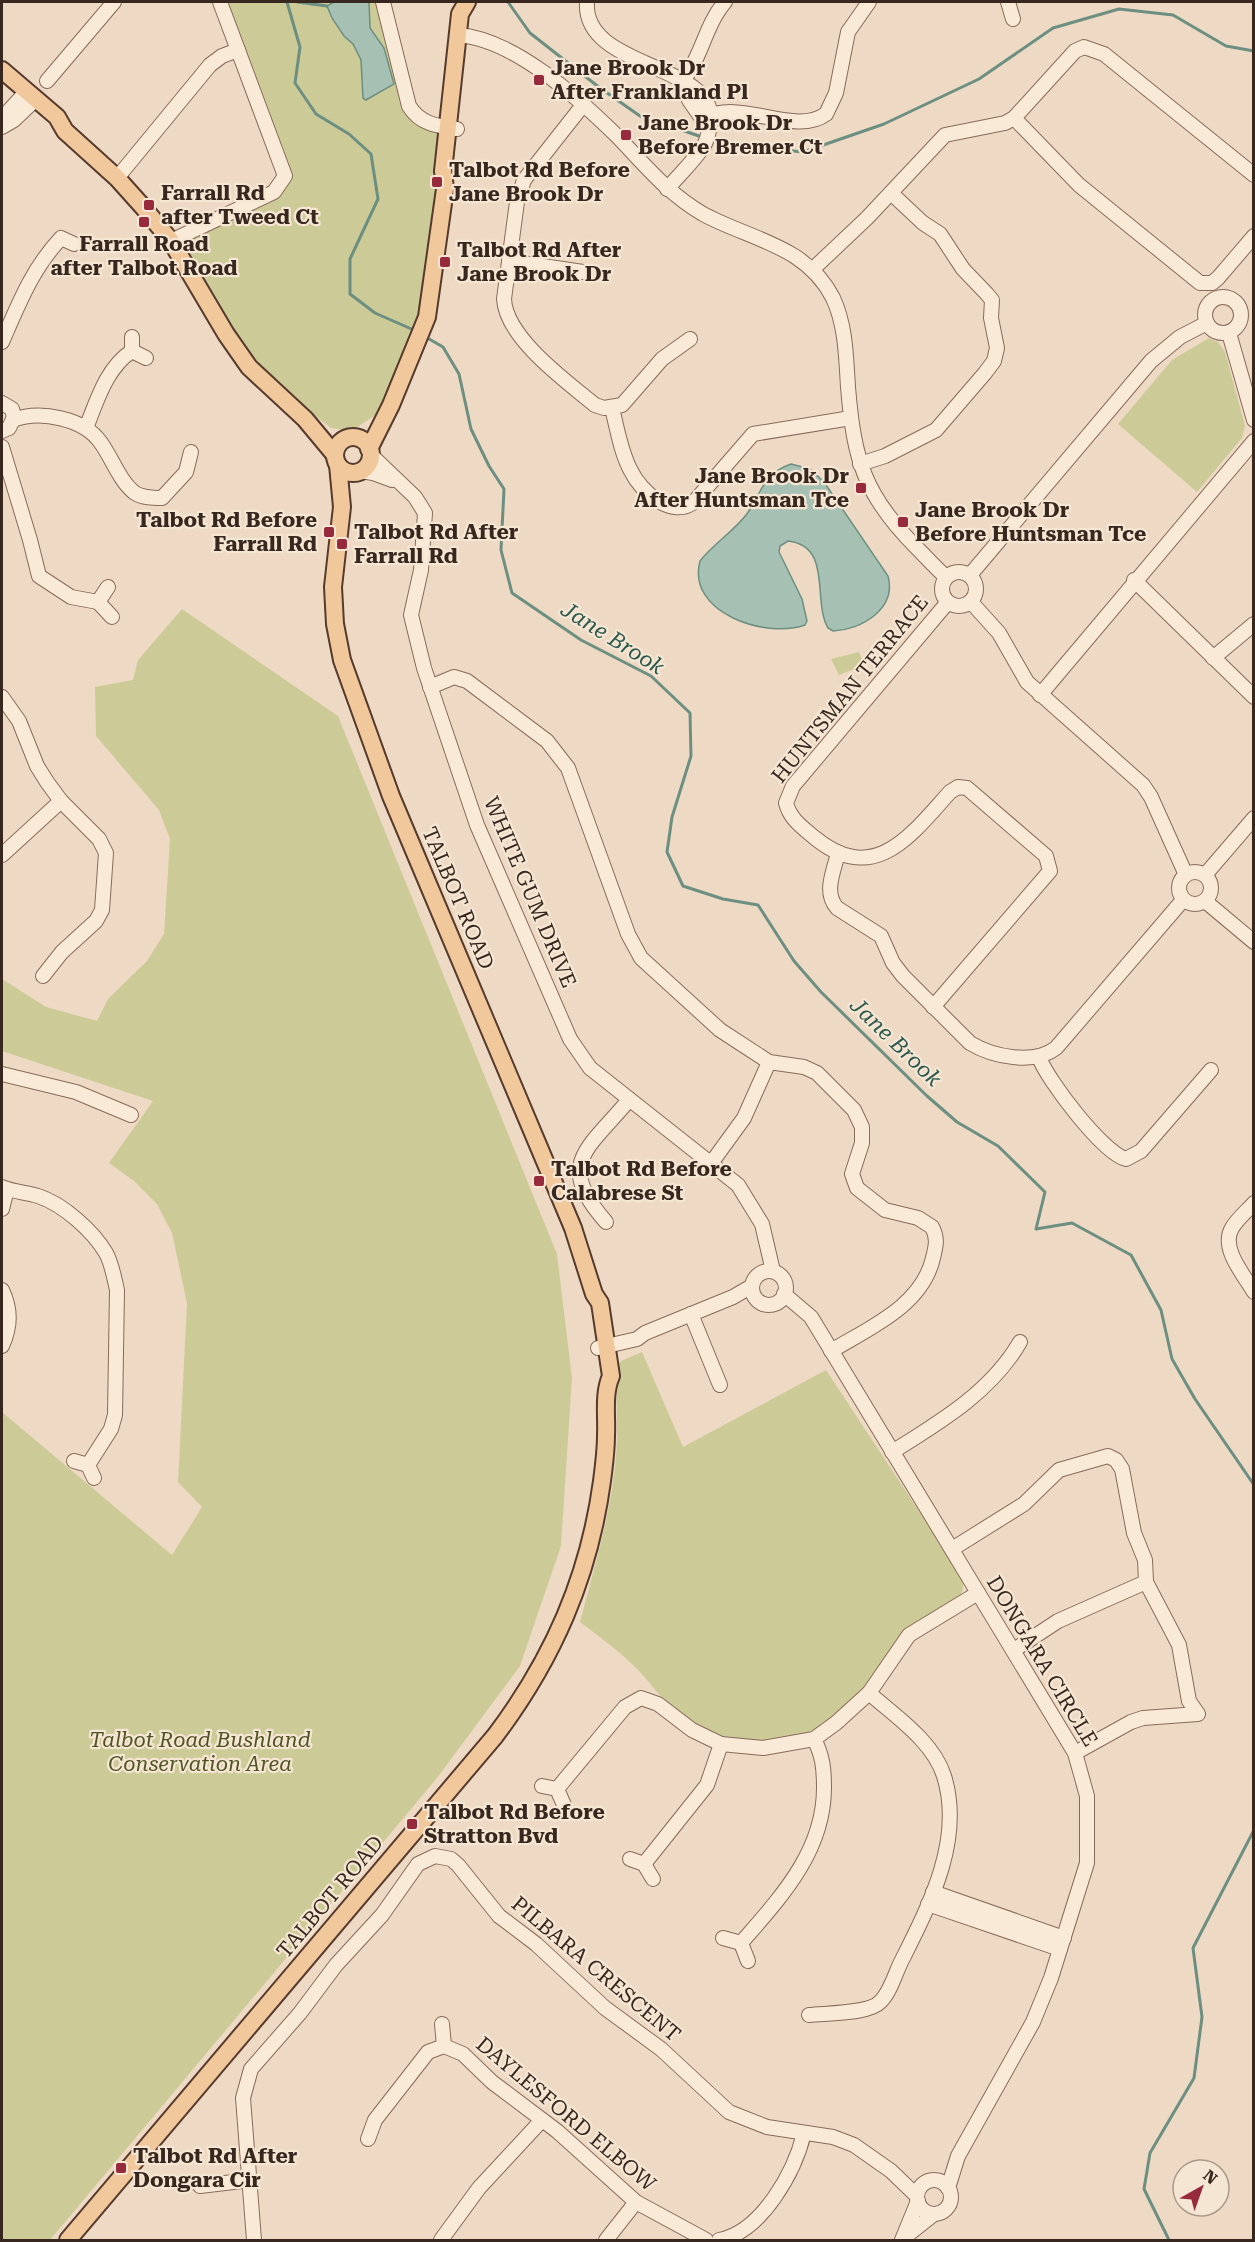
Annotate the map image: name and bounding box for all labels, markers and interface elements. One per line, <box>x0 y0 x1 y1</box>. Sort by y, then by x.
place label: Jane Brook Dr After Frankland Pl <box>551 56 748 104</box>
marker: Jane Brook Dr After Frankland Pl <box>532 73 546 87</box>
place label: Jane Brook Dr Before Bremer Ct <box>638 111 823 159</box>
marker: Jane Brook Dr Before Bremer Ct <box>619 128 633 142</box>
place label: Talbot Rd Before Jane Brook Dr <box>449 158 630 206</box>
marker: Talbot Rd Before Jane Brook Dr <box>430 175 444 189</box>
place label: Farrall Rd after Tweed Ct <box>161 181 319 229</box>
marker: Farrall Rd after Tweed Ct <box>142 198 156 212</box>
marker: Farrall Road after Talbot Road <box>137 215 151 229</box>
place label: Farrall Road after Talbot Road <box>51 232 237 280</box>
place label: Talbot Rd After Jane Brook Dr <box>457 238 622 286</box>
marker: Talbot Rd After Jane Brook Dr <box>438 255 452 269</box>
place label: Jane Brook Dr After Huntsman Tce <box>634 464 849 512</box>
marker: Jane Brook Dr After Huntsman Tce <box>854 481 868 495</box>
place label: Jane Brook Dr Before Huntsman Tce <box>915 498 1146 546</box>
place label: Talbot Rd Before Farrall Rd <box>136 508 317 556</box>
marker: Jane Brook Dr Before Huntsman Tce <box>896 515 910 529</box>
place label: Talbot Rd After Farrall Rd <box>354 520 519 568</box>
marker: Talbot Rd Before Farrall Rd <box>322 525 336 539</box>
marker: Talbot Rd After Farrall Rd <box>335 537 349 551</box>
street label: HUNTSMAN TERRACE <box>767 590 933 788</box>
water label: Jane Brook <box>556 596 669 680</box>
street label: WHITE GUM DRIVE <box>479 793 581 991</box>
street label: TALBOT ROAD <box>417 823 499 973</box>
water label: Jane Brook <box>845 992 947 1092</box>
place label: Talbot Rd Before Calabrese St <box>551 1157 732 1205</box>
marker: Talbot Rd Before Calabrese St <box>532 1174 546 1188</box>
street label: DONGARA CIRCLE <box>982 1571 1102 1751</box>
park label: Talbot Road Bushland Conservation Area <box>89 1728 311 1776</box>
place label: Talbot Rd Before Stratton Bvd <box>424 1800 605 1848</box>
marker: Talbot Rd Before Stratton Bvd <box>405 1817 419 1831</box>
street label: TALBOT ROAD <box>272 1831 388 1963</box>
street label: PILBARA CRESCENT <box>507 1891 685 2047</box>
street label: DAYLESFORD ELBOW <box>471 2032 661 2197</box>
place label: Talbot Rd After Dongara Cir <box>133 2144 298 2192</box>
north arrow <box>1171 2158 1231 2218</box>
marker: Talbot Rd After Dongara Cir <box>114 2161 128 2175</box>
text: N <box>1199 2166 1221 2188</box>

